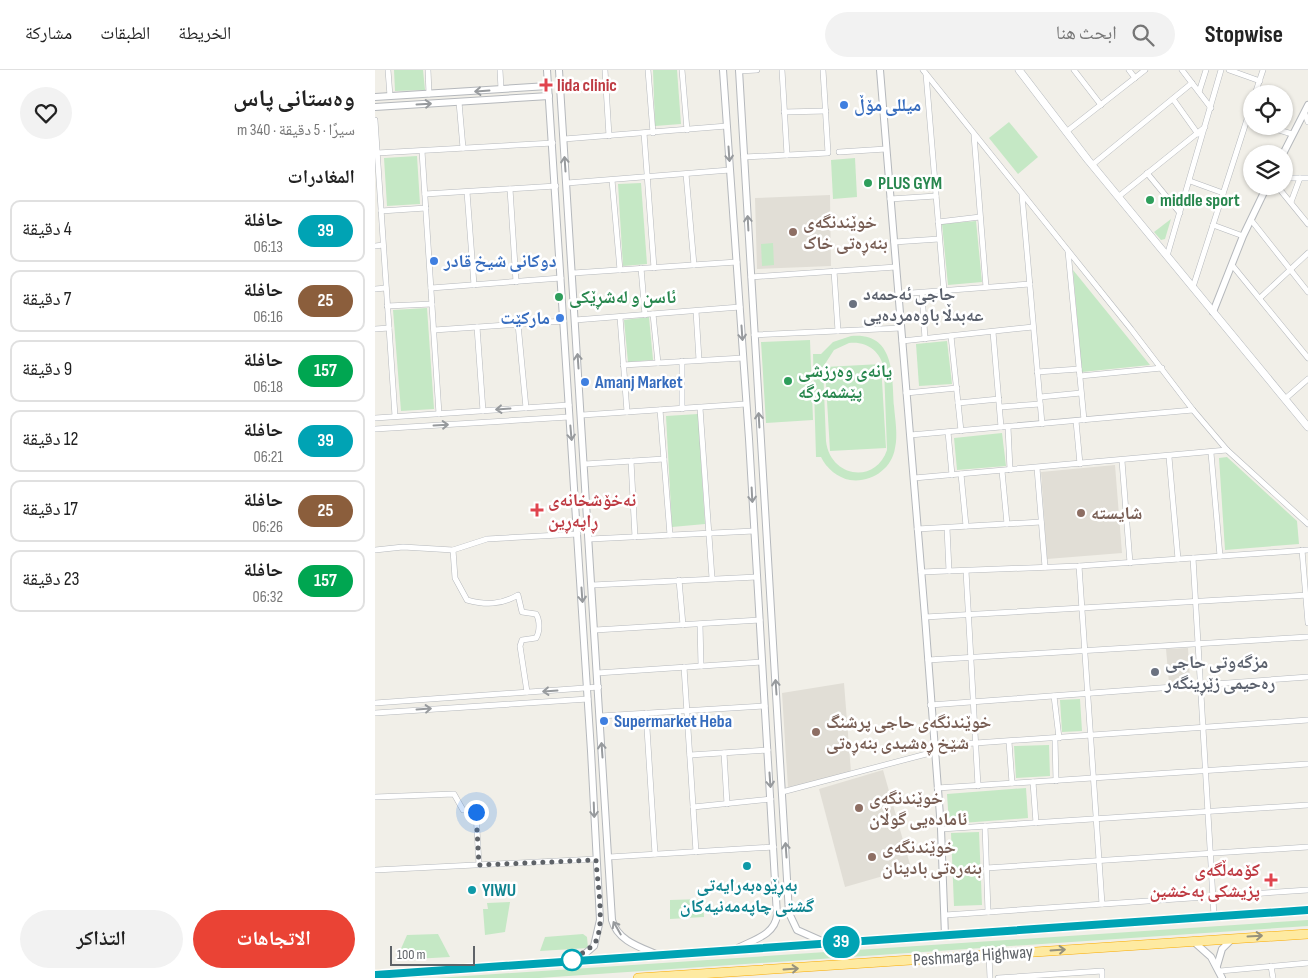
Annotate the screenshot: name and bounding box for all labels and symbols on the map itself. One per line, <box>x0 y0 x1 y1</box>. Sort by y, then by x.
place label: lida clinic <box>557 75 617 96</box>
marker: lida clinic <box>539 78 553 92</box>
one-way arrow <box>475 86 491 95</box>
place label: میللی مۆڵ <box>854 94 921 116</box>
one-way arrow <box>415 99 431 108</box>
marker: میللی مۆڵ <box>838 99 850 111</box>
one-way arrow <box>724 145 733 161</box>
one-way arrow <box>561 156 570 172</box>
place label: PLUS GYM <box>878 173 942 194</box>
marker: PLUS GYM <box>862 177 874 189</box>
place label: middle sport <box>1160 190 1240 211</box>
marker: middle sport <box>1144 194 1156 206</box>
place label: خوێندنگەی بنەڕەتی خاک <box>803 212 888 256</box>
one-way arrow <box>743 215 752 231</box>
marker: خوێندنگەی بنەڕەتی خاک <box>787 226 799 238</box>
place label: دوکانی شیخ قادر <box>443 251 557 273</box>
marker: دوکانی شیخ قادر <box>428 255 440 267</box>
place label: حاجی ئەحمەد عەبدڵا باوەمردەیی <box>863 284 983 326</box>
place label: ئاسن و لەشڕێکی <box>569 287 676 310</box>
marker: ئاسن و لەشڕێکی <box>553 291 565 303</box>
marker: حاجی ئەحمەد عەبدڵا باوەمردەیی <box>847 298 859 310</box>
place label: مارکێت <box>500 308 550 329</box>
marker: مارکێت <box>554 312 566 324</box>
one-way arrow <box>737 325 746 341</box>
one-way arrow <box>574 353 583 369</box>
place label: یانەی وەرزشی پێشمەرگە <box>798 361 892 403</box>
place label: Amanj Market <box>594 372 683 393</box>
marker: یانەی وەرزشی پێشمەرگە <box>782 375 794 387</box>
marker: Amanj Market <box>579 376 591 388</box>
one-way arrow <box>495 405 511 414</box>
one-way arrow <box>754 413 763 429</box>
one-way arrow <box>433 420 449 429</box>
one-way arrow <box>566 425 575 441</box>
one-way arrow <box>747 487 756 503</box>
place label: نەخۆشخانەی ڕاپەڕین <box>548 490 636 534</box>
marker: نەخۆشخانەی ڕاپەڕین <box>530 503 544 517</box>
place label: شایستە <box>1091 503 1142 524</box>
marker: شایستە <box>1075 507 1087 519</box>
one-way arrow <box>577 587 586 603</box>
place label: مزگەوتی حاجی رەحیمی زێڕینگەر <box>1164 652 1276 696</box>
marker: مزگەوتی حاجی رەحیمی زێڕینگەر <box>1149 666 1161 678</box>
one-way arrow <box>771 680 780 696</box>
one-way arrow <box>542 686 558 695</box>
one-way arrow <box>415 705 431 714</box>
place label: Supermarket Heba <box>614 711 732 732</box>
place label: خوێندنگەی حاجی پرشنگ شێخ ڕەشیدی بنەڕەتی <box>826 712 992 756</box>
marker: Supermarket Heba <box>598 715 610 727</box>
marker: خوێندنگەی حاجی پرشنگ شێخ ڕەشیدی بنەڕەتی <box>810 726 822 738</box>
one-way arrow <box>598 742 607 758</box>
one-way arrow <box>765 771 774 787</box>
place label: خوێندنگەی ئامادەیی گوڵان <box>869 788 967 830</box>
your location <box>464 800 489 825</box>
one-way arrow <box>589 801 599 817</box>
marker: خوێندنگەی ئامادەیی گوڵان <box>853 802 865 814</box>
place label: خوێندنگەی بنەرەتی بادینان <box>882 837 982 879</box>
one-way arrow <box>781 842 790 858</box>
marker: خوێندنگەی بنەرەتی بادینان <box>866 851 878 863</box>
place label: کۆمەڵگەی پزیشکی بەخشین <box>1150 859 1260 902</box>
marker: بەڕێوەبەرایەتی گشتی چاپەمەنیەکان <box>741 860 753 872</box>
marker: کۆمەڵگەی پزیشکی بەخشین <box>1264 873 1278 887</box>
place label: بەڕێوەبەرایەتی گشتی چاپەمەنیەکان <box>680 875 814 917</box>
place label: YIWU <box>482 880 516 901</box>
marker: YIWU <box>466 884 478 896</box>
one-way arrow <box>611 922 621 936</box>
line badge: 39 <box>819 926 863 958</box>
one-way arrow <box>1247 932 1263 941</box>
street label: Peshmarga Highway <box>912 941 1034 971</box>
scale bar <box>390 943 475 966</box>
one-way arrow <box>1050 946 1066 955</box>
unlabelled marker <box>561 949 583 971</box>
one-way arrow <box>783 964 799 973</box>

